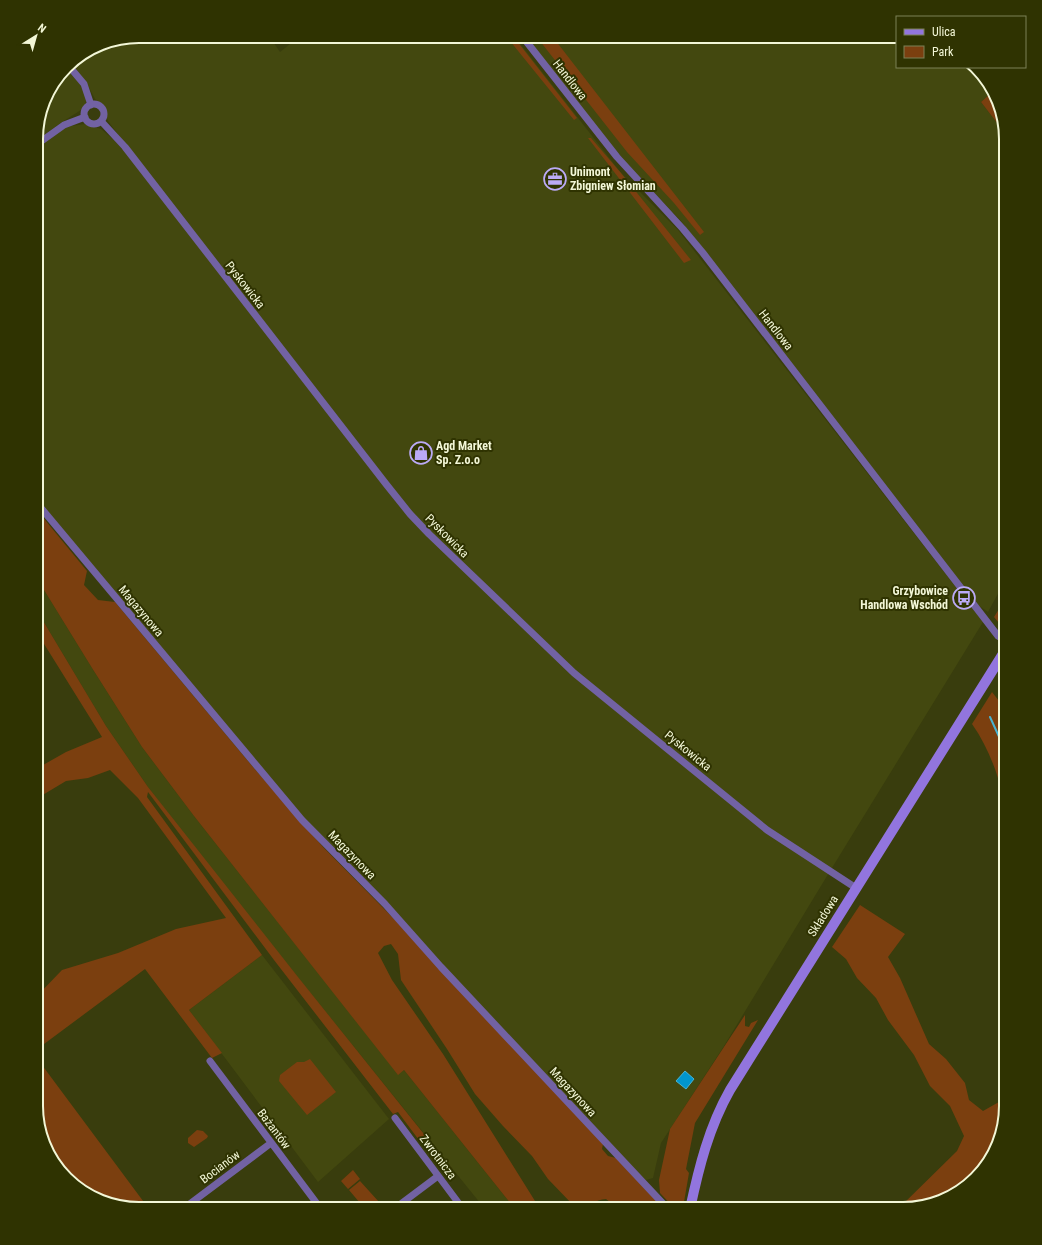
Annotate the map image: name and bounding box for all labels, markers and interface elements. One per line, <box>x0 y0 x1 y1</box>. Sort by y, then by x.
north arrow <box>16 16 56 56</box>
legend <box>896 16 1026 68</box>
text: N <box>35 21 49 36</box>
text: Ulica <box>932 25 956 39</box>
text: Park <box>932 45 954 59</box>
street label: Handlowa <box>550 57 590 103</box>
place label: Unimont Zbigniew Słomian <box>570 165 656 193</box>
office icon: Unimont Zbigniew Słomian <box>542 166 568 192</box>
street label: Pyskowicka <box>222 259 268 312</box>
street label: Handlowa <box>756 307 796 353</box>
place label: Agd Market Sp. Z.o.o <box>436 439 492 467</box>
shop icon: Agd Market Sp. Z.o.o <box>408 440 434 466</box>
street label: Pyskowicka <box>422 511 472 561</box>
street label: Magazynowa <box>116 583 166 639</box>
place label: Grzybowice Handlowa Wschód <box>860 584 948 612</box>
bus stop icon: Grzybowice Handlowa Wschód <box>951 585 977 611</box>
street label: Pyskowicka <box>662 728 714 774</box>
street label: Magazynowa <box>325 828 379 882</box>
street label: Składowa <box>805 893 841 939</box>
street label: Magazynowa <box>547 1065 599 1120</box>
street label: Bażantów <box>254 1106 294 1152</box>
street label: Zwrotnicza <box>417 1132 459 1182</box>
street label: Bocianów <box>197 1147 243 1187</box>

